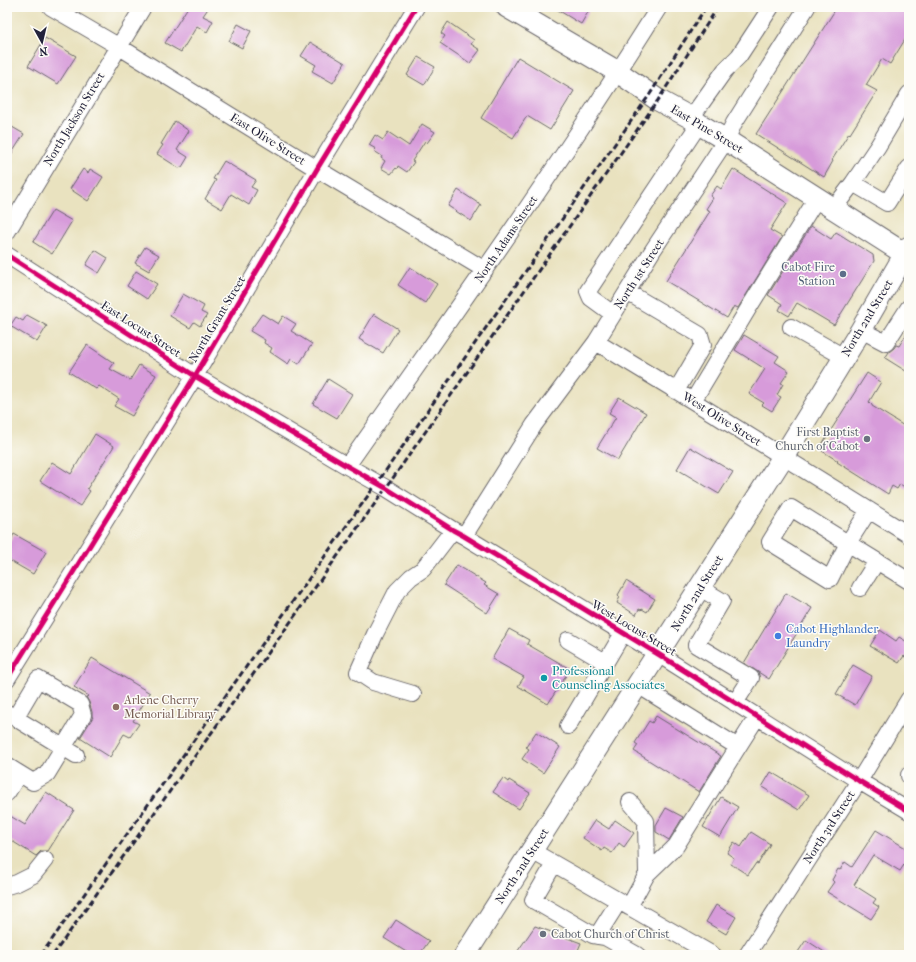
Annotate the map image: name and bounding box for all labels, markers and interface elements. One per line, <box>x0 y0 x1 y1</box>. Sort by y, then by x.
north arrow <box>22 22 62 62</box>
text: N <box>38 44 48 59</box>
street label: North Jackson Street <box>41 69 108 168</box>
street label: East Pine Street <box>668 102 746 156</box>
street label: East Olive Street <box>228 110 309 168</box>
street label: North Adams Street <box>472 192 541 285</box>
street label: North 1st Street <box>611 236 667 312</box>
place label: Cabot Fire Station <box>781 260 835 288</box>
marker: Cabot Fire Station <box>838 269 848 279</box>
street label: North Grant Street <box>186 273 249 365</box>
street label: North 2nd Street <box>838 276 896 359</box>
street label: East Locust Street <box>98 298 184 360</box>
street label: West Olive Street <box>679 389 765 449</box>
place label: First Baptist Church of Cabot <box>775 425 860 453</box>
marker: First Baptist Church of Cabot <box>862 434 872 444</box>
street label: North 2nd Street <box>668 552 727 634</box>
street label: West Locust Street <box>588 597 680 659</box>
place label: Cabot Highlander Laundry <box>786 622 879 650</box>
marker: Cabot Highlander Laundry <box>773 631 783 641</box>
place label: Professional Counseling Associates <box>552 664 665 692</box>
marker: Professional Counseling Associates <box>539 673 549 683</box>
place label: Arlene Cherry Memorial Library <box>123 693 216 721</box>
marker: Arlene Cherry Memorial Library <box>111 702 121 712</box>
street label: North 3rd Street <box>800 787 858 866</box>
street label: North 2nd Street <box>492 825 552 907</box>
place label: Cabot Church of Christ <box>551 927 670 941</box>
marker: Cabot Church of Christ <box>538 929 548 939</box>

